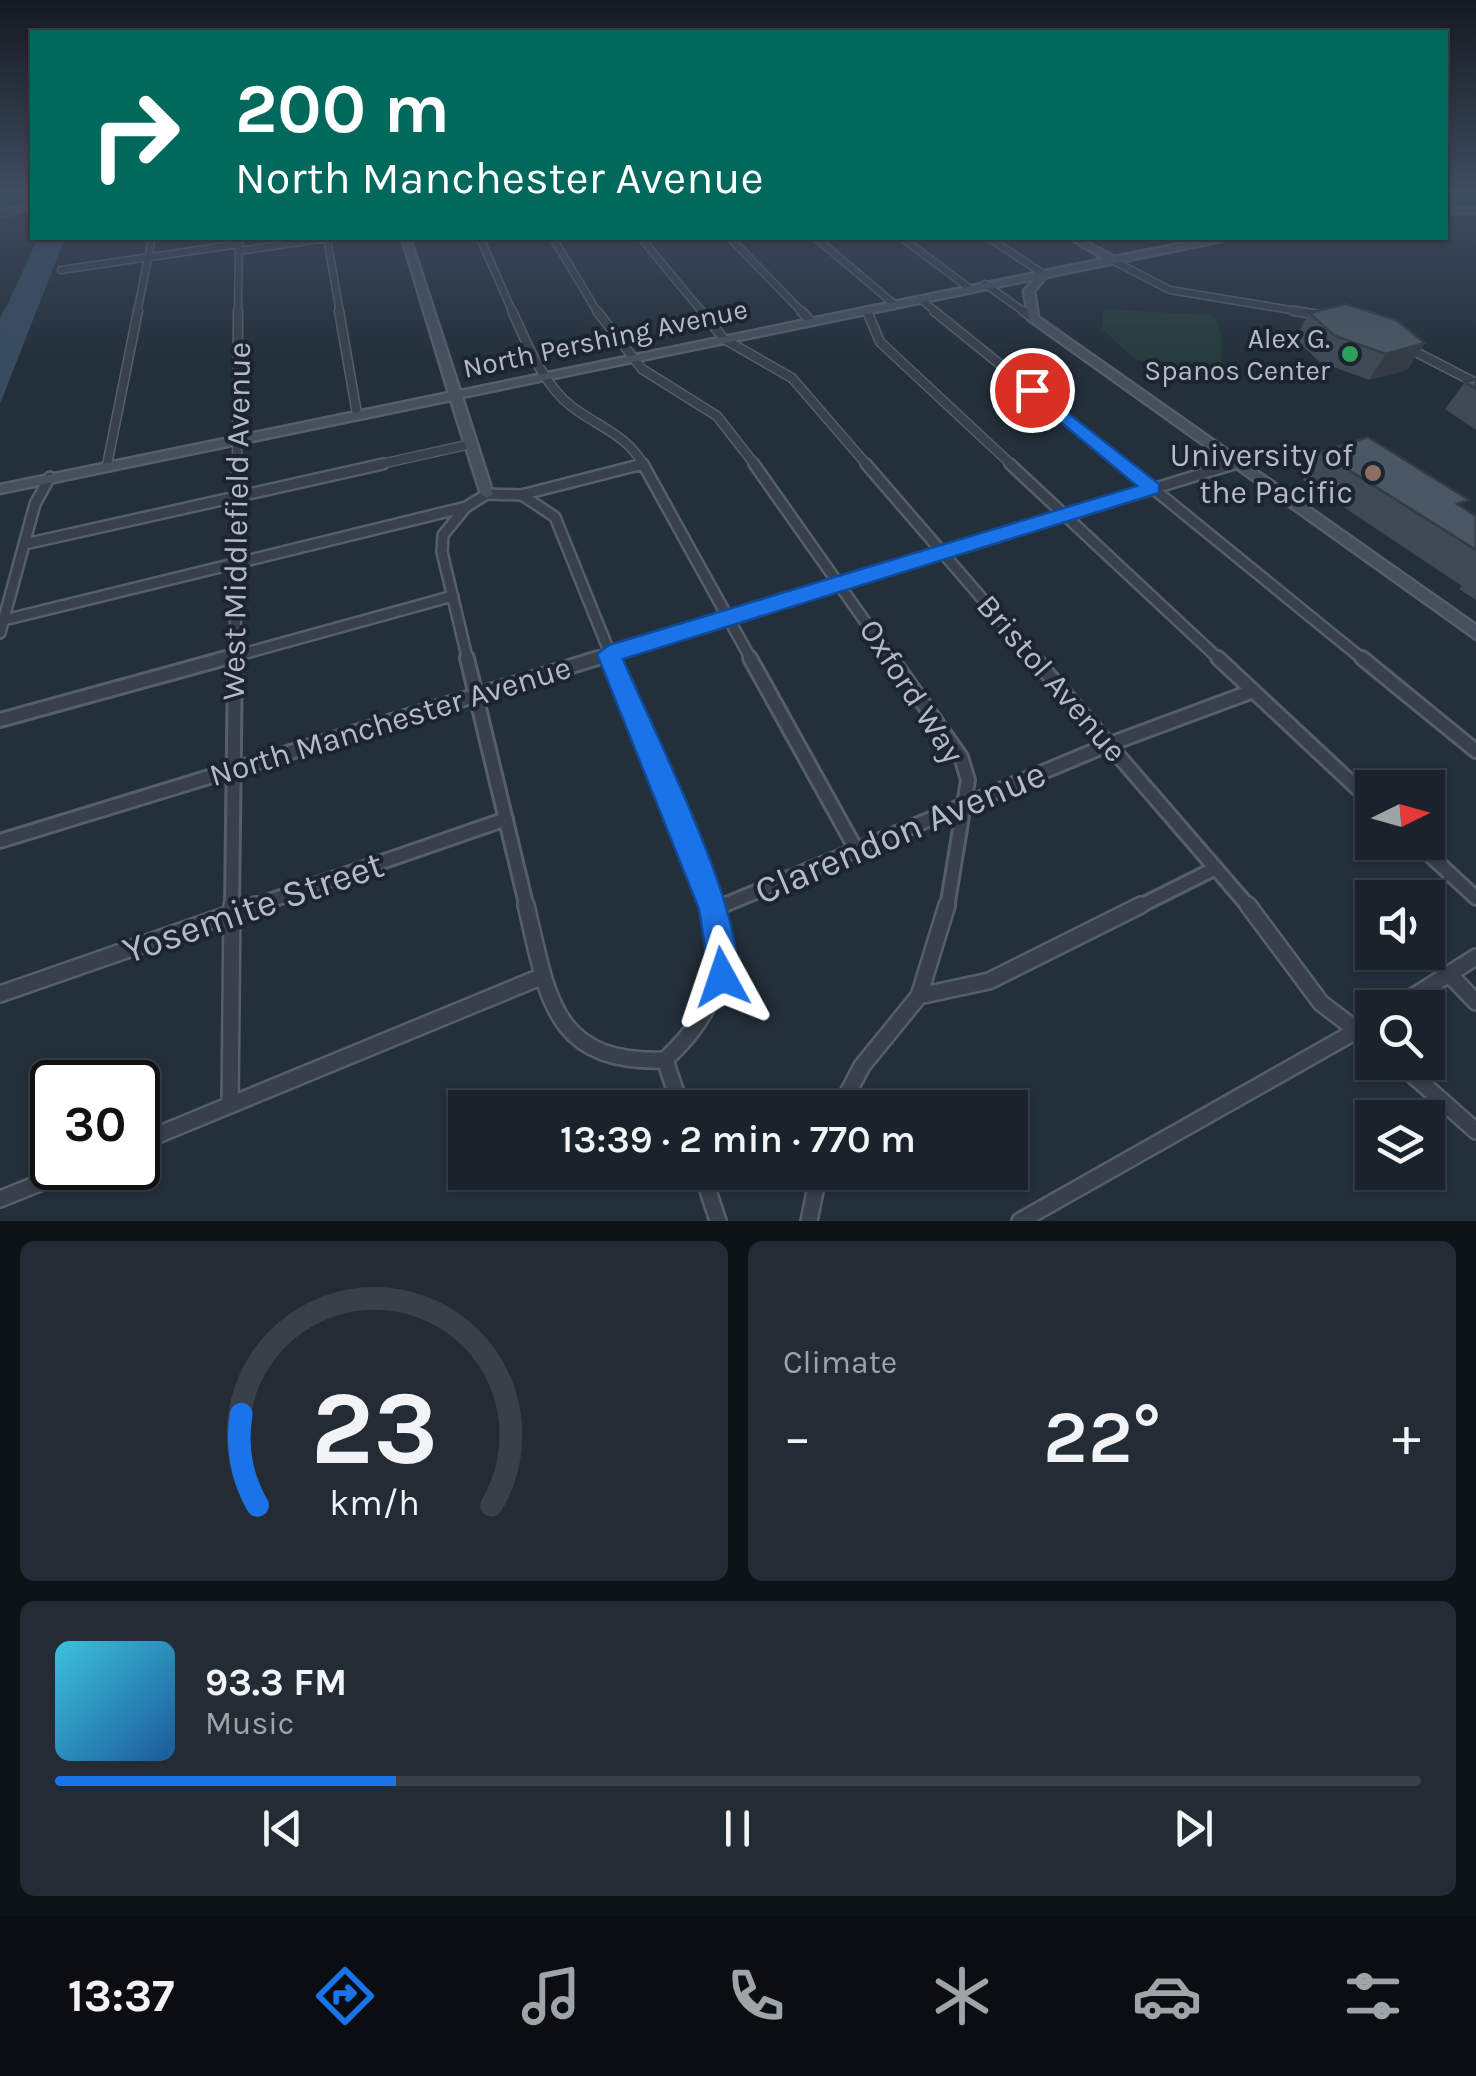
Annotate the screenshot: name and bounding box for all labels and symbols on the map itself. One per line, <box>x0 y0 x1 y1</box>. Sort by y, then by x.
street label: North Pershing Avenue <box>460 292 750 385</box>
place label: Alex G. Spanos Center <box>1144 322 1331 387</box>
street label: West Middlefield Avenue <box>215 342 258 700</box>
marker: Alex G. Spanos Center <box>1339 343 1361 365</box>
pin <box>990 348 1075 433</box>
place label: University of the Pacific <box>1170 437 1354 511</box>
marker: University of the Pacific <box>1362 462 1384 484</box>
street label: Bristol Avenue <box>969 587 1134 769</box>
street label: Oxford Way <box>851 613 972 770</box>
street label: North Manchester Avenue <box>205 649 575 794</box>
street label: Clarendon Avenue <box>748 751 1052 914</box>
north arrow <box>1355 770 1445 860</box>
street label: Yosemite Street <box>117 842 389 973</box>
position arrow <box>670 925 774 1029</box>
speed limit sign: 30 <box>30 1060 160 1190</box>

